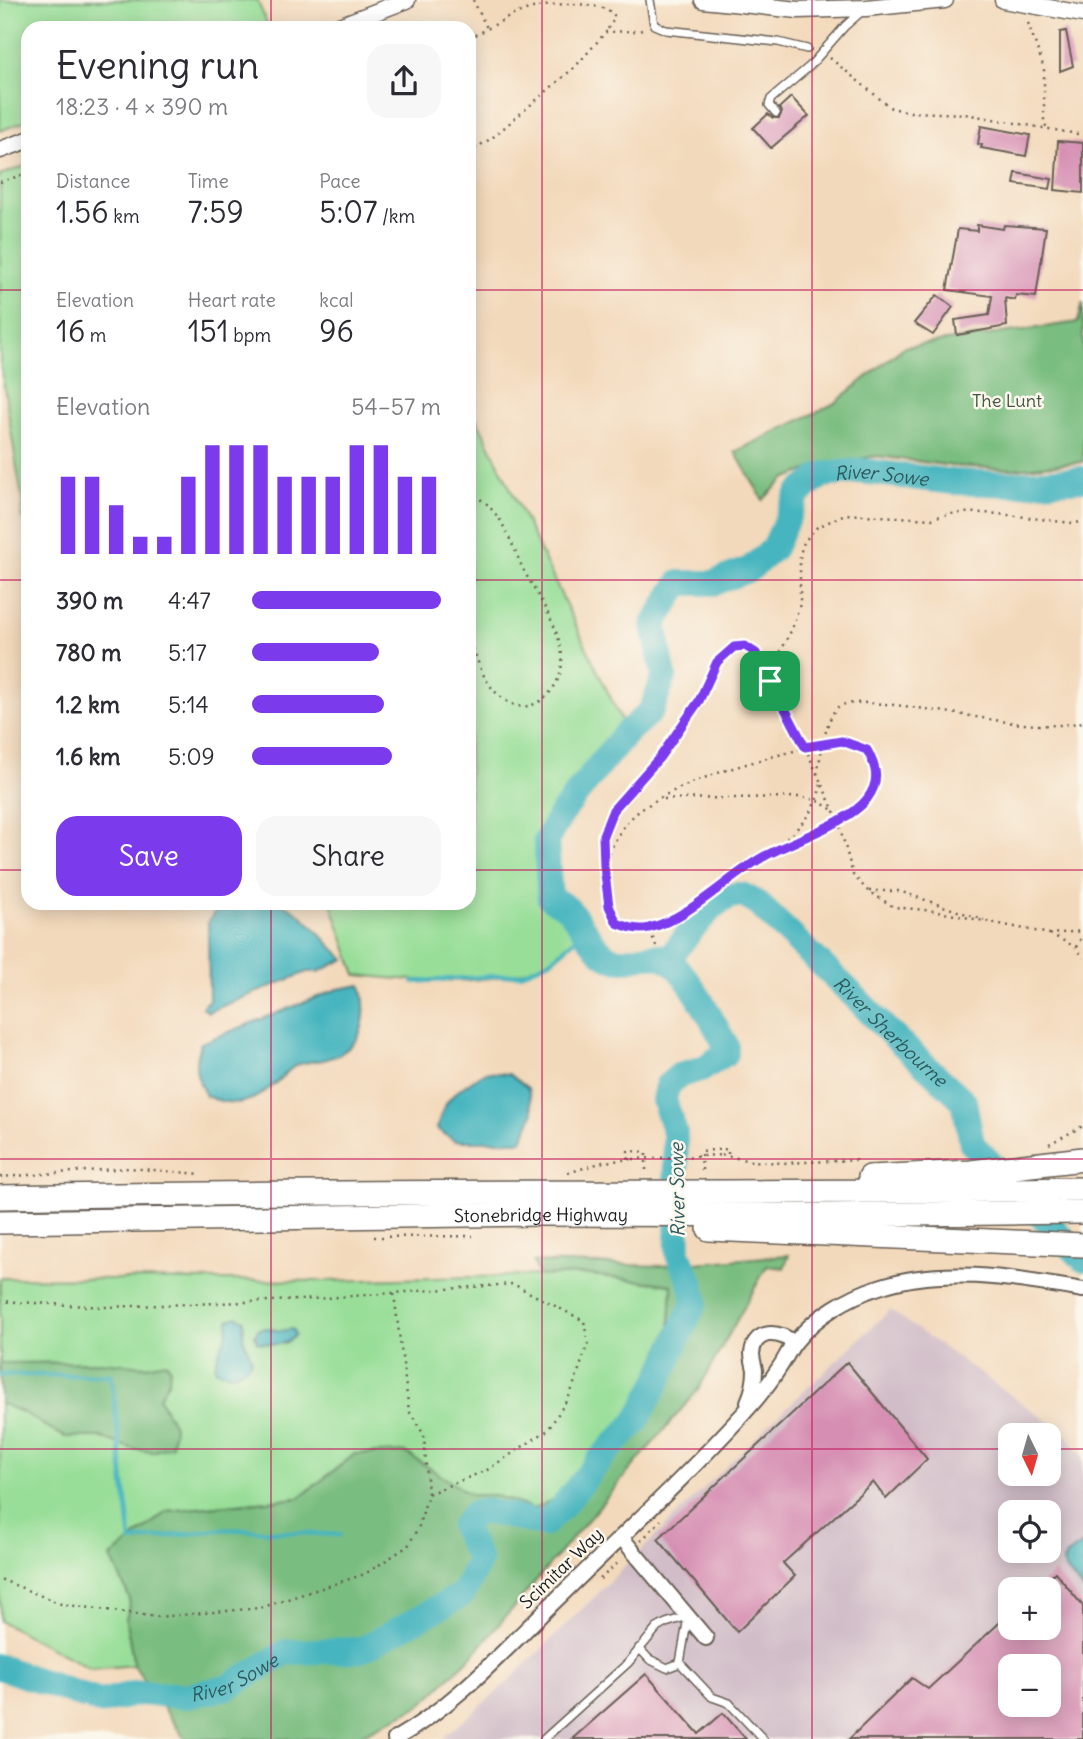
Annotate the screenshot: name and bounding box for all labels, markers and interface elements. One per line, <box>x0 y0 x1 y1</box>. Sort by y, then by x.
text: Evening run <box>56 42 259 89</box>
button: share <box>367 44 441 118</box>
text: 18:23 · 4 × 390 m <box>56 92 228 121</box>
text: Distance <box>56 169 130 193</box>
text: Time <box>188 169 229 193</box>
text: Pace <box>319 169 361 193</box>
text: 1.56 <box>56 193 109 231</box>
text: 7:59 <box>188 193 244 231</box>
text: 5:07 <box>319 193 377 231</box>
text: km <box>109 204 140 228</box>
text: /km <box>377 204 415 228</box>
text: Elevation <box>56 288 134 312</box>
text: Heart rate <box>188 288 276 312</box>
text: kcal <box>319 288 354 312</box>
text: 16 <box>56 312 85 350</box>
text: 151 <box>188 312 229 350</box>
text: 96 <box>319 312 354 350</box>
text: m <box>85 323 106 347</box>
text: bpm <box>229 323 271 347</box>
park label: The Lunt <box>972 389 1042 412</box>
text: Elevation <box>56 392 150 421</box>
text: 54–57 m <box>351 392 441 421</box>
water label: River Sowe <box>833 459 931 491</box>
text: 390 m <box>56 586 123 615</box>
text: 4:47 <box>168 586 211 615</box>
text: 780 m <box>56 638 121 667</box>
text: 5:17 <box>168 638 207 667</box>
pin <box>740 651 800 711</box>
icon: arrive <box>751 662 789 700</box>
text: 1.2 km <box>56 690 120 719</box>
text: 5:14 <box>168 690 209 719</box>
text: 1.6 km <box>56 742 121 771</box>
text: 5:09 <box>168 742 215 771</box>
button: Save <box>56 816 242 896</box>
button: Share <box>256 816 441 896</box>
water label: River Sherbourne <box>829 971 954 1093</box>
water label: River Sowe <box>664 1141 690 1237</box>
street label: Stonebridge Highway <box>454 1202 628 1227</box>
north arrow <box>998 1423 1060 1486</box>
map controls <box>998 1423 1061 1717</box>
button: locate <box>998 1500 1061 1563</box>
street label: Scimitar Way <box>514 1523 608 1613</box>
button: + <box>998 1577 1061 1640</box>
water label: River Sowe <box>188 1647 284 1707</box>
button: − <box>998 1654 1061 1717</box>

